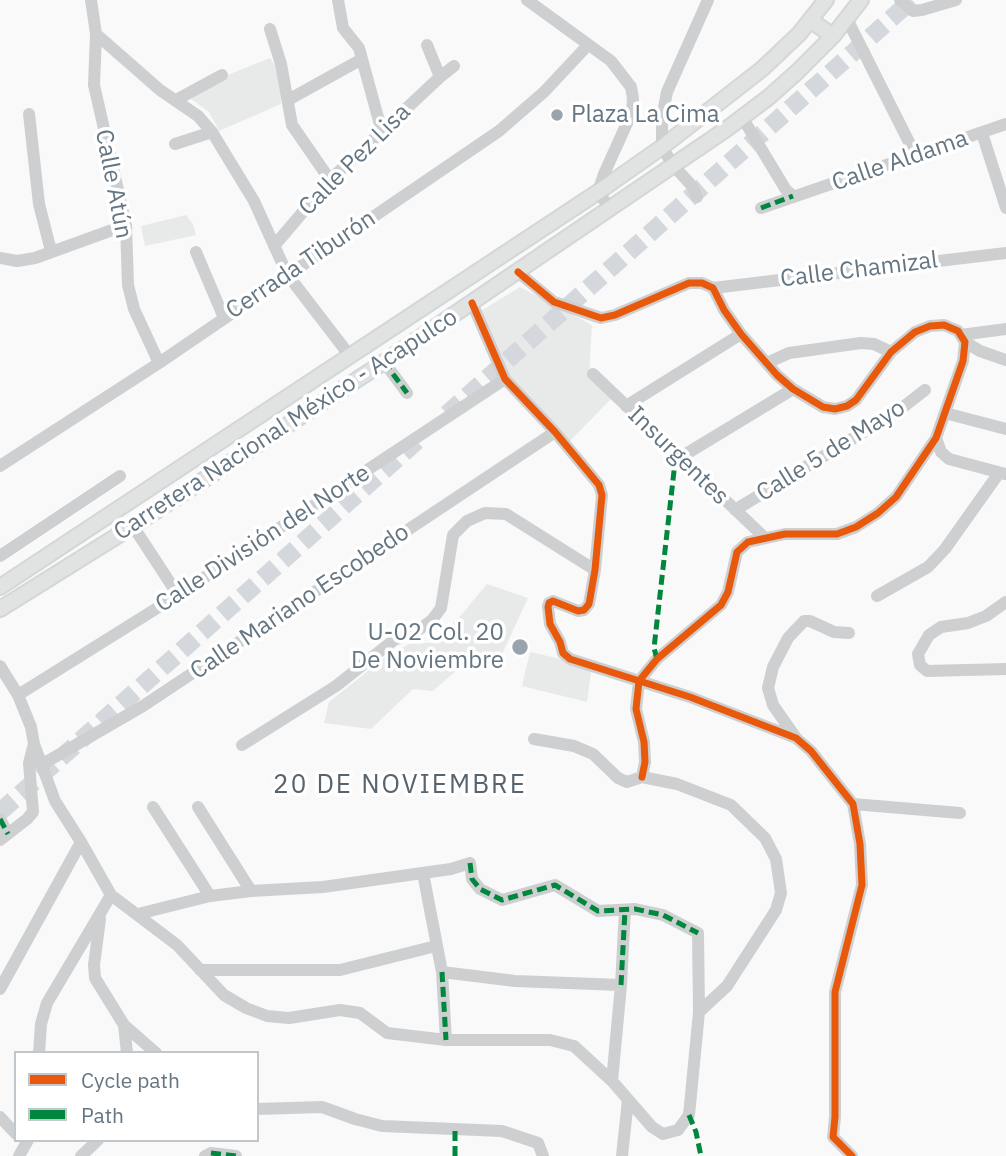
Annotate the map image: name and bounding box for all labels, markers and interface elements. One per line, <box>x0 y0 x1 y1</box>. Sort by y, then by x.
street label: Calle Pez Lisa <box>293 98 417 222</box>
place label: Plaza La Cima <box>571 101 720 129</box>
marker: Plaza La Cima <box>549 107 565 123</box>
street label: Calle Aldama <box>828 124 972 198</box>
street label: Calle Atún <box>88 127 138 241</box>
street label: Cerrada Tiburón <box>221 204 381 326</box>
street label: Calle Chamizal <box>779 246 939 294</box>
street label: Carretera Nacional México - Acapulco <box>109 303 463 547</box>
street label: Calle 5 de Mayo <box>751 394 911 508</box>
street label: Insurgentes <box>621 401 735 511</box>
street label: Calle División del Norte <box>150 459 376 619</box>
street label: Calle Mariano Escobedo <box>185 518 415 686</box>
place label: U-02 Col. 20 De Noviembre <box>351 619 504 675</box>
marker: U-02 Col. 20 De Noviembre <box>510 637 530 657</box>
district label: 20 DE NOVIEMBRE <box>275 769 525 801</box>
legend <box>14 1051 259 1142</box>
text: Cycle path <box>81 1066 180 1094</box>
text: Path <box>81 1101 124 1129</box>

